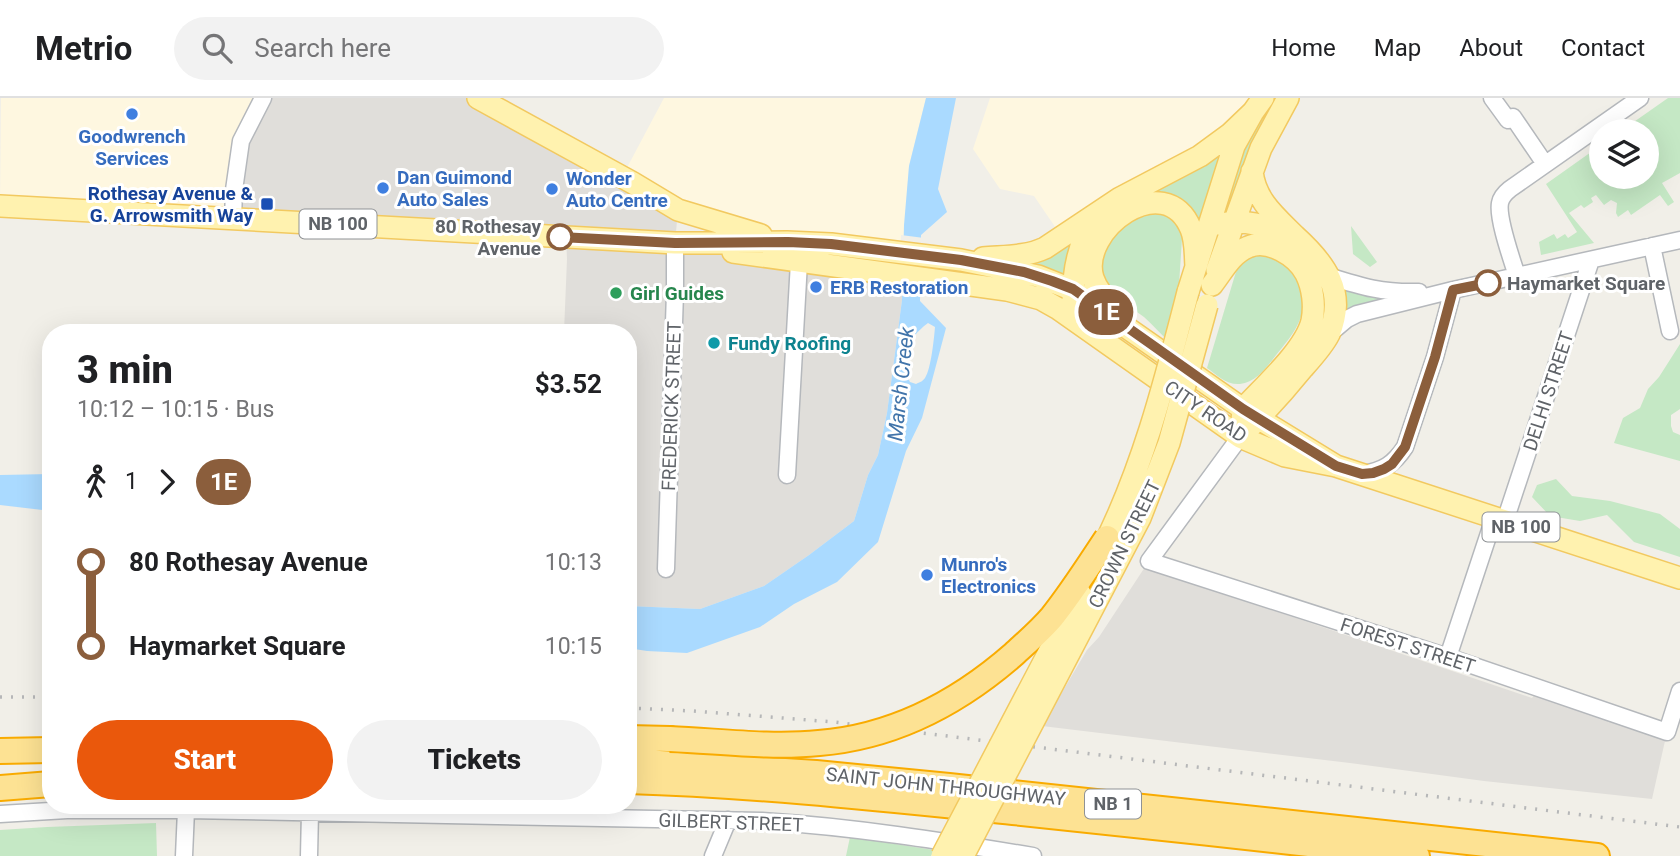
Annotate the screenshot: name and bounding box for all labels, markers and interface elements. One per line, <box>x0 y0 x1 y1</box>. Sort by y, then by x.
search box <box>174 17 664 80</box>
text: Metrio <box>35 29 132 68</box>
icon: search <box>198 29 236 67</box>
text: Search here <box>254 33 391 63</box>
text: Home <box>1271 34 1336 62</box>
text: Map <box>1374 34 1421 62</box>
text: About <box>1459 34 1523 62</box>
text: Contact <box>1561 34 1645 62</box>
marker: Goodwrench Services <box>124 106 140 122</box>
map controls <box>1589 119 1659 189</box>
button: layers <box>1589 119 1659 189</box>
place label: Goodwrench Services <box>78 125 186 170</box>
place label: Dan Guimond Auto Sales <box>397 166 512 211</box>
place label: Wonder Auto Centre <box>566 167 668 212</box>
marker: Dan Guimond Auto Sales <box>375 180 391 196</box>
marker: Wonder Auto Centre <box>544 181 560 197</box>
place label: Rothesay Avenue & G. Arrowsmith Way <box>88 182 253 227</box>
marker: Rothesay Avenue & G. Arrowsmith Way <box>259 196 275 212</box>
road number: NB 100 <box>300 210 376 238</box>
place label: 80 Rothesay Avenue <box>435 215 541 260</box>
marker: 80 Rothesay Avenue <box>547 224 573 250</box>
marker: Haymarket Square <box>1475 270 1501 296</box>
place label: Haymarket Square <box>1507 272 1665 295</box>
place label: ERB Restoration <box>830 276 968 299</box>
marker: ERB Restoration <box>808 279 824 295</box>
place label: Girl Guides <box>630 282 724 305</box>
marker: Girl Guides <box>608 285 624 301</box>
line badge: 1E <box>1074 289 1138 335</box>
text: 1E <box>1092 298 1120 326</box>
street label: FREDERICK STREET <box>657 321 686 491</box>
water label: Marsh Creek <box>883 325 919 442</box>
street label: DELHI STREET <box>1518 328 1579 454</box>
place label: Fundy Roofing <box>728 332 851 355</box>
marker: Fundy Roofing <box>706 335 722 351</box>
text: 3 min <box>77 348 173 392</box>
text: $3.52 <box>535 369 602 399</box>
street label: CITY ROAD <box>1160 376 1251 447</box>
text: 10:12 – 10:15 · Bus <box>77 396 274 423</box>
icon: walk <box>77 463 115 501</box>
icon: forward <box>148 463 186 501</box>
text: 1 <box>125 468 138 495</box>
text: 1E <box>210 468 237 496</box>
street label: CROWN STREET <box>1083 476 1165 612</box>
road number: NB 100 <box>1482 512 1560 542</box>
text: 80 Rothesay Avenue <box>129 547 368 577</box>
text: 10:13 <box>545 549 602 576</box>
place label: Munro's Electronics <box>941 553 1036 598</box>
marker: Munro's Electronics <box>919 567 935 583</box>
street label: FOREST STREET <box>1337 613 1478 678</box>
text: Haymarket Square <box>129 631 346 661</box>
text: 10:15 <box>545 633 602 660</box>
button: Start <box>77 720 333 800</box>
button: Tickets <box>347 720 602 800</box>
street label: SAINT JOHN THROUGHWAY <box>825 762 1067 811</box>
road number: NB 1 <box>1085 790 1141 818</box>
street label: GILBERT STREET <box>658 808 804 837</box>

